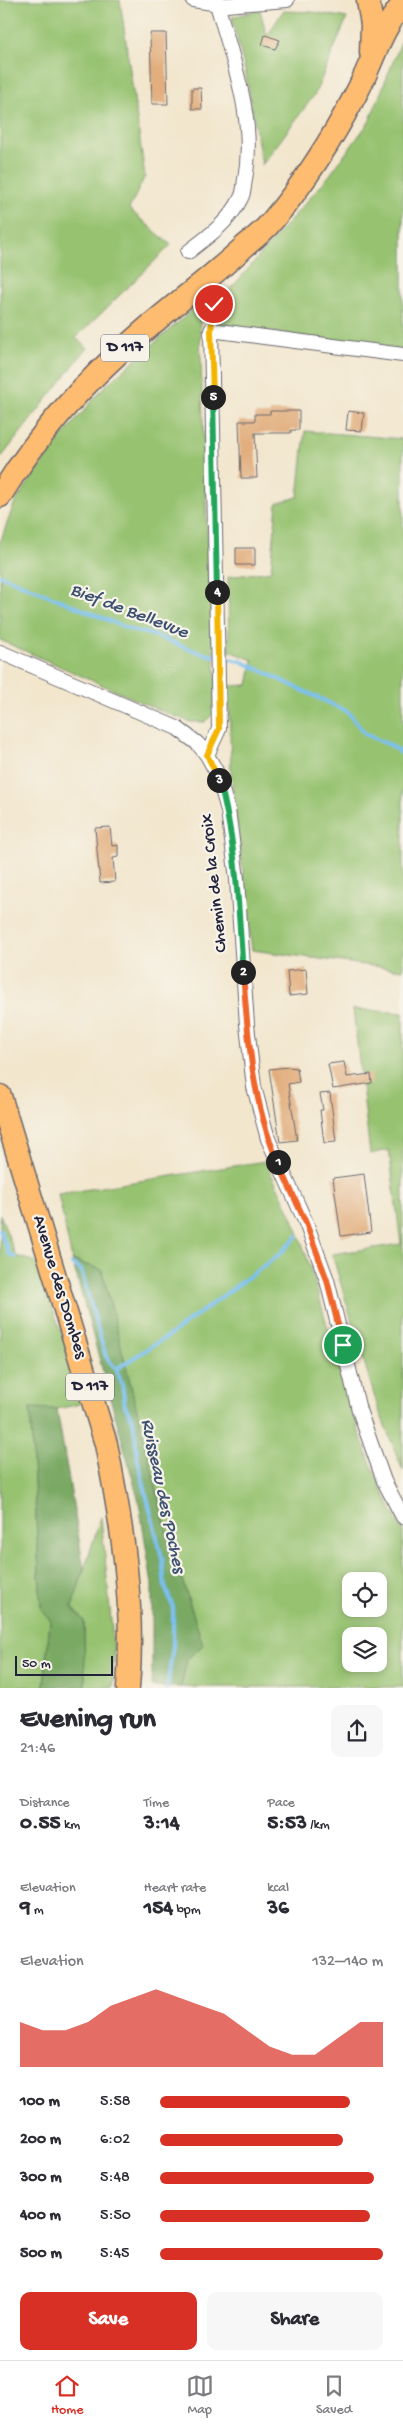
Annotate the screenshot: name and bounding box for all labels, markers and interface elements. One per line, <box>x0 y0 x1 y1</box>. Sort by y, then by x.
pin <box>193 283 235 325</box>
icon: check <box>200 290 228 318</box>
road number: D 117 <box>101 334 149 362</box>
pin: 5 <box>200 384 226 410</box>
text: 5 <box>210 389 217 406</box>
water label: Bief de Bellevue <box>67 579 192 645</box>
pin: 4 <box>204 580 230 604</box>
text: 4 <box>214 584 221 601</box>
pin: 3 <box>206 768 232 792</box>
text: 3 <box>216 772 223 789</box>
street label: Chemin de la Croix <box>197 812 233 953</box>
pin: 2 <box>230 960 256 984</box>
text: 2 <box>240 964 247 981</box>
pin: 1 <box>266 1150 290 1174</box>
text: 1 <box>276 1154 281 1171</box>
street label: Avenue des Dombes <box>27 1213 91 1362</box>
pin <box>322 1324 364 1366</box>
icon: arrive <box>329 1331 357 1359</box>
road number: D 117 <box>66 1374 114 1400</box>
water label: Ruisseau des Poches <box>134 1417 190 1577</box>
map controls <box>342 1572 387 1672</box>
button: locate <box>342 1572 387 1617</box>
button: layers <box>342 1627 387 1672</box>
scale bar <box>15 1652 112 1676</box>
text: 50 m <box>22 1656 51 1673</box>
text: Evening run <box>20 1704 156 1737</box>
button: share <box>331 1705 383 1757</box>
text: 21:46 <box>20 1740 55 1759</box>
text: Distance <box>20 1795 69 1812</box>
text: Time <box>144 1795 169 1812</box>
text: Pace <box>267 1795 295 1812</box>
text: 0.55 <box>20 1812 61 1837</box>
text: 3:14 <box>144 1812 180 1837</box>
text: 5:53 <box>267 1812 307 1837</box>
text: km <box>61 1817 80 1834</box>
text: /km <box>307 1817 330 1834</box>
text: Elevation <box>20 1880 76 1897</box>
text: Heart rate <box>144 1880 206 1897</box>
text: kcal <box>267 1880 289 1897</box>
text: 9 <box>20 1897 31 1922</box>
text: 154 <box>144 1897 173 1922</box>
text: 36 <box>267 1897 289 1922</box>
text: m <box>31 1902 44 1919</box>
text: bpm <box>173 1902 201 1919</box>
text: Elevation <box>20 1953 84 1972</box>
text: 132–140 m <box>312 1953 383 1972</box>
text: 100 m <box>20 2093 60 2112</box>
text: 5:58 <box>100 2093 131 2112</box>
text: 200 m <box>20 2131 61 2150</box>
text: 6:02 <box>100 2131 130 2150</box>
text: 300 m <box>20 2169 62 2188</box>
text: 5:48 <box>100 2169 130 2188</box>
text: 400 m <box>20 2207 61 2226</box>
text: 5:50 <box>100 2207 131 2226</box>
text: 500 m <box>20 2245 62 2264</box>
text: 5:45 <box>100 2245 129 2264</box>
button: Save <box>20 2292 197 2350</box>
button: Share <box>207 2292 383 2350</box>
tab: Home <box>51 2372 84 2419</box>
tab: Map <box>186 2372 214 2419</box>
tab: Saved <box>316 2372 352 2419</box>

